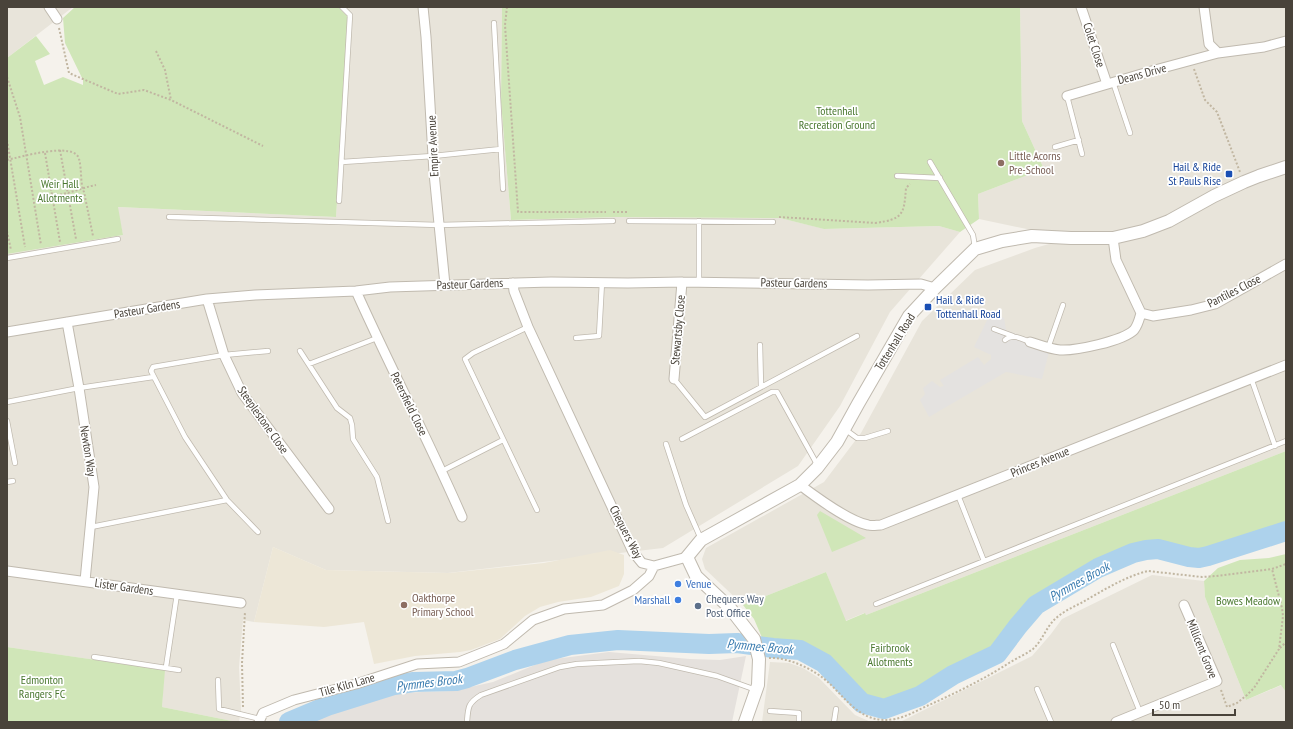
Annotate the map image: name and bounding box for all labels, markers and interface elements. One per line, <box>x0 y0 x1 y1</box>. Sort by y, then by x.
street label: Colet Close <box>1080 20 1109 69</box>
street label: Deans Drive <box>1116 60 1168 87</box>
park label: Tottenhall Recreation Ground <box>799 103 875 132</box>
street label: Empire Avenue <box>423 115 442 177</box>
place label: Little Acorns Pre-School <box>1009 148 1061 177</box>
marker: Little Acorns Pre-School <box>996 158 1006 168</box>
place label: Hail & Ride St Pauls Rise <box>1168 159 1221 188</box>
marker: Hail & Ride St Pauls Rise <box>1224 169 1234 179</box>
park label: Weir Hall Allotments <box>37 176 83 205</box>
street label: Pantiles Close <box>1205 271 1263 310</box>
street label: Pasteur Gardens <box>761 274 827 291</box>
street label: Pasteur Gardens <box>436 275 504 292</box>
place label: Hail & Ride Tottenhall Road <box>936 292 1001 321</box>
street label: Stewartsby Close <box>667 294 688 366</box>
street label: Pasteur Gardens <box>113 296 181 321</box>
marker: Hail & Ride Tottenhall Road <box>923 302 933 312</box>
street label: Tottenhall Road <box>871 310 918 373</box>
street label: Petersfield Close <box>388 370 431 438</box>
street label: Steeplestone Close <box>235 383 292 456</box>
street label: Newton Way <box>77 424 100 478</box>
street label: Princes Avenue <box>1008 443 1071 480</box>
street label: Chequers Way <box>607 503 646 561</box>
water label: Pymmes Brook <box>1046 557 1114 605</box>
street label: Lister Gardens <box>94 575 154 598</box>
place label: Venue <box>685 576 711 591</box>
marker: Venue <box>673 579 683 589</box>
place label: Oakthorpe Primary School <box>412 590 474 619</box>
place label: Chequers Way Post Office <box>706 591 764 620</box>
place label: Marshall <box>635 592 670 607</box>
park label: Bowes Meadow <box>1216 593 1281 608</box>
marker: Marshall <box>673 595 683 605</box>
marker: Oakthorpe Primary School <box>399 600 409 610</box>
marker: Chequers Way Post Office <box>693 601 703 611</box>
street label: Millicent Grove <box>1184 617 1221 681</box>
water label: Pymmes Brook <box>726 635 796 658</box>
park label: Fairbrook Allotments <box>867 640 913 669</box>
street label: Tile Kiln Lane <box>317 669 376 700</box>
water label: Pymmes Brook <box>395 670 465 695</box>
park label: Edmonton Rangers FC <box>19 672 66 701</box>
scale bar <box>1153 691 1235 717</box>
text: 50 m <box>1159 697 1180 712</box>

